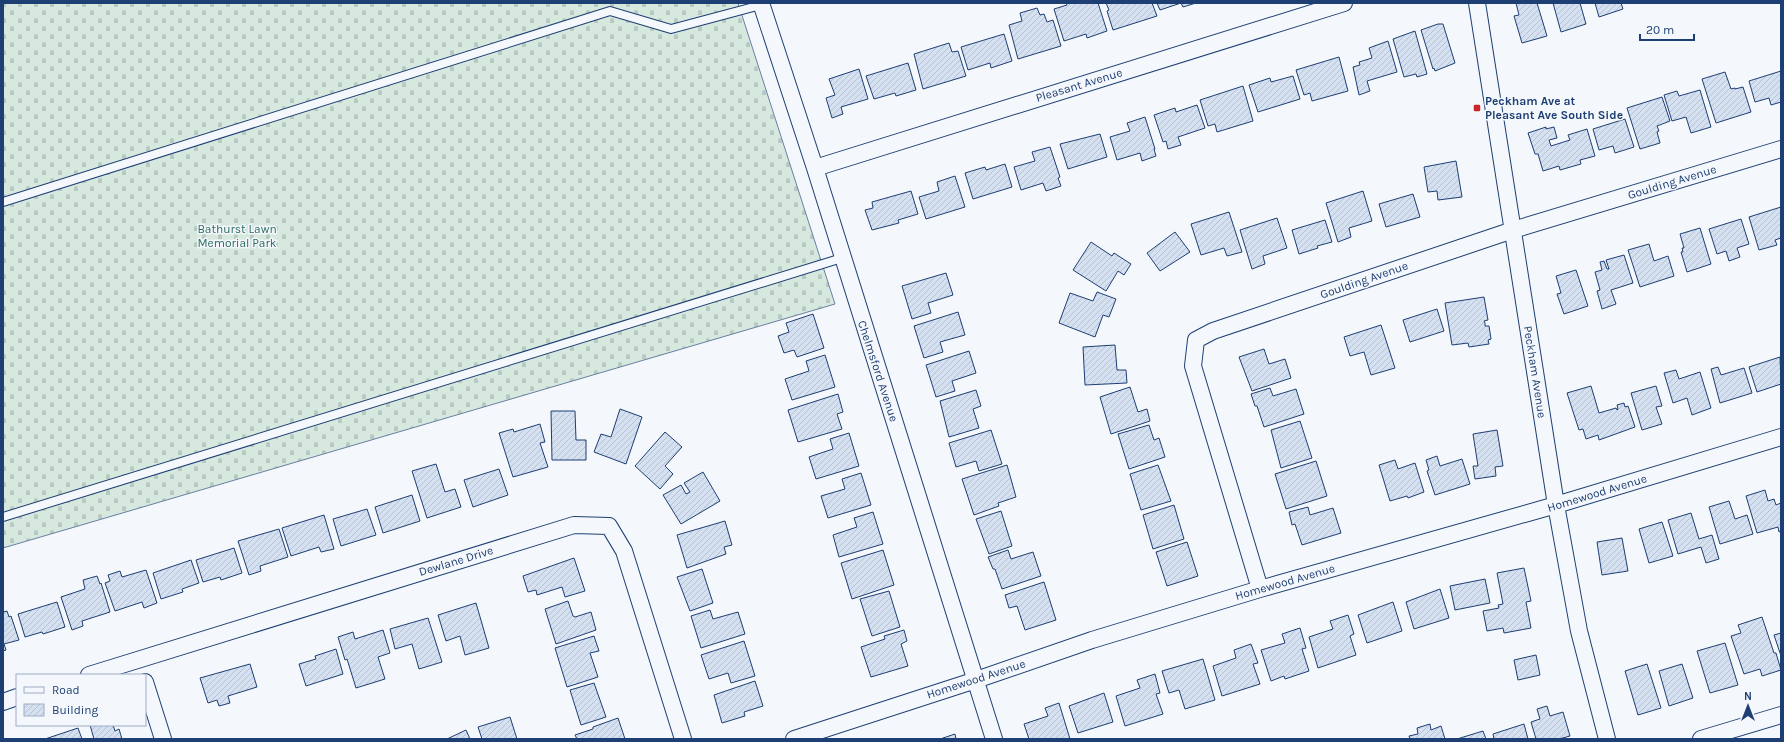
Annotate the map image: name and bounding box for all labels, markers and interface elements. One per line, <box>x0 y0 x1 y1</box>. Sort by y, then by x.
scale bar <box>1640 16 1694 42</box>
text: 20 m <box>1646 23 1674 37</box>
street label: Pleasant Avenue <box>1034 65 1124 105</box>
place label: Peckham Ave at Pleasant Ave South Side <box>1485 94 1623 122</box>
marker: Peckham Ave at Pleasant Ave South Side <box>1472 103 1482 113</box>
street label: Goulding Avenue <box>1626 162 1718 202</box>
park label: Bathurst Lawn Memorial Park <box>197 222 277 250</box>
street label: Goulding Avenue <box>1318 258 1410 302</box>
street label: Chelmsford Avenue <box>855 319 901 423</box>
street label: Peckham Avenue <box>1521 325 1549 419</box>
street label: Homewood Avenue <box>1546 471 1648 515</box>
street label: Dewlane Drive <box>417 543 495 579</box>
street label: Homewood Avenue <box>1233 561 1337 603</box>
street label: Homewood Avenue <box>925 656 1027 702</box>
legend <box>16 674 146 726</box>
text: Road <box>52 683 80 697</box>
north arrow <box>1728 686 1768 726</box>
text: N <box>1744 690 1752 703</box>
text: Building <box>52 703 99 717</box>

